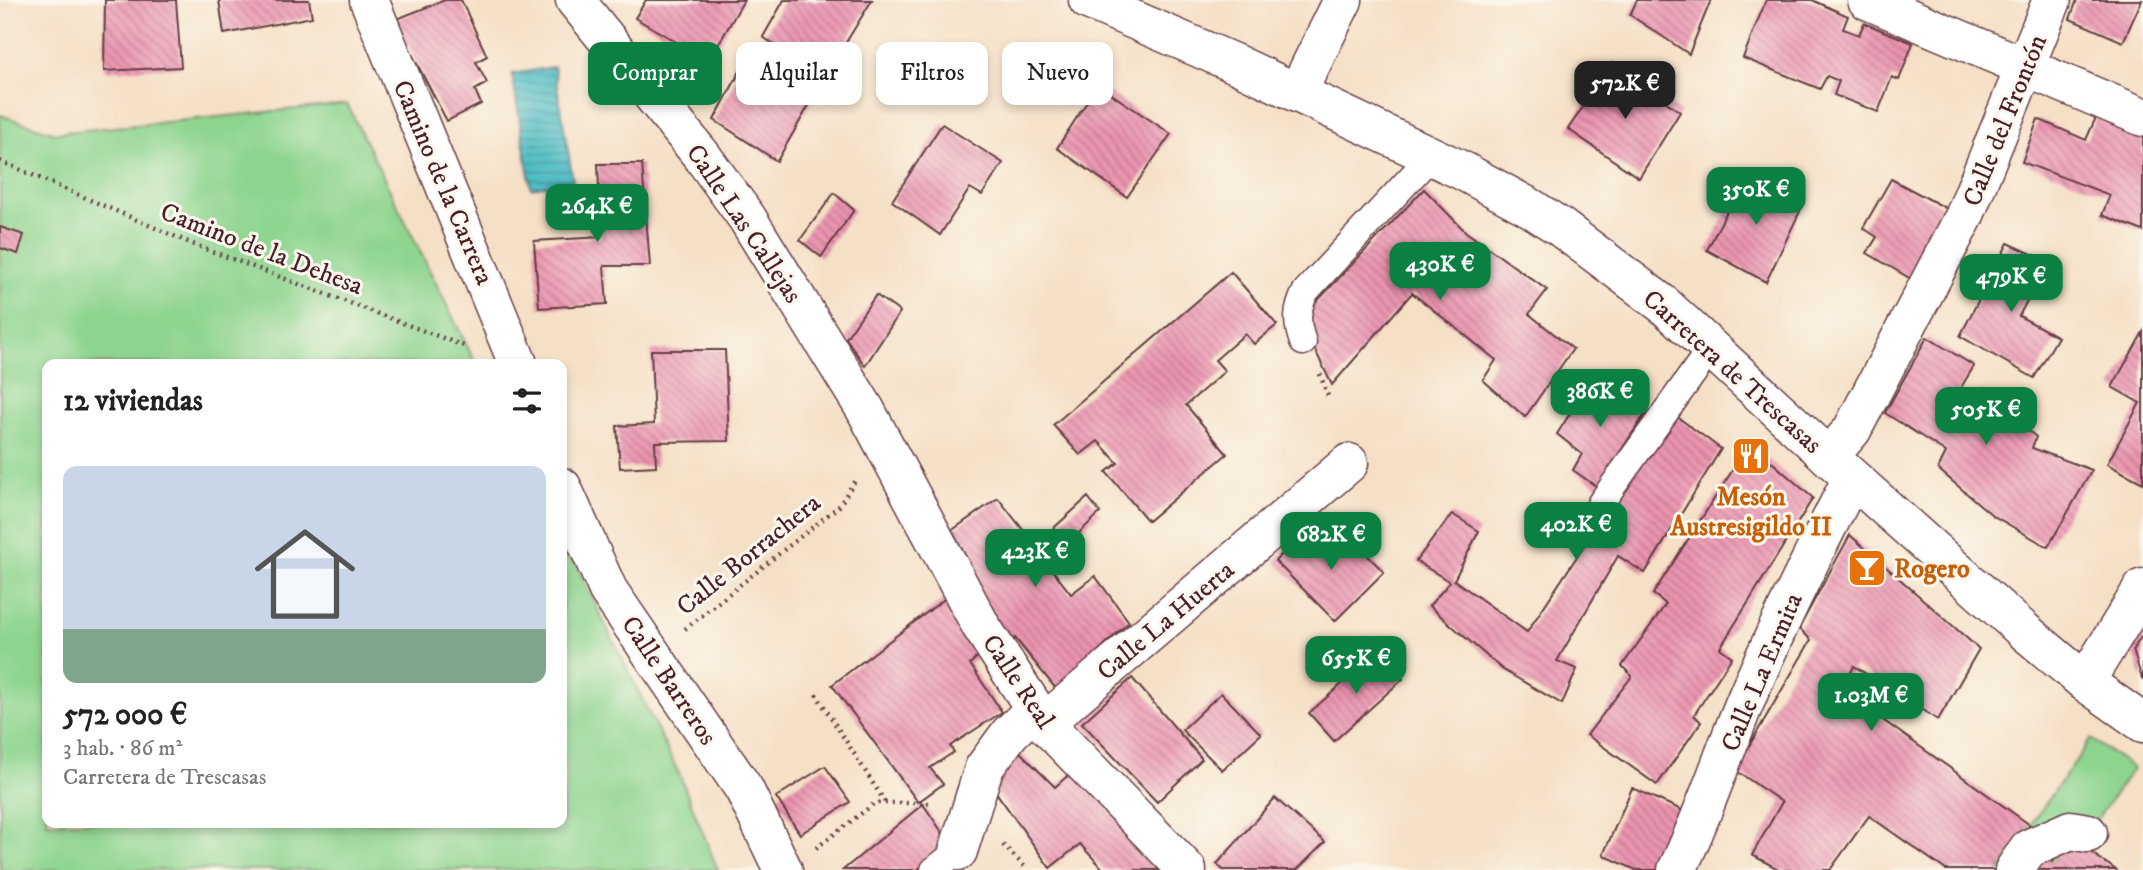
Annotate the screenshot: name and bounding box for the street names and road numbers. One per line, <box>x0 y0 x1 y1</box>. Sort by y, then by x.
street label: Calle del Frontón <box>1956 29 2055 211</box>
street label: Camino de la Carrera <box>385 75 501 290</box>
street label: Calle Las Callejas <box>678 138 809 310</box>
street label: Camino de la Dehesa <box>156 196 367 303</box>
street label: Carretera de Trescasas <box>1636 283 1828 461</box>
street label: Calle Borrachera <box>670 487 828 623</box>
street label: Calle La Huerta <box>1090 554 1241 688</box>
street label: Calle La Ermita <box>1714 588 1811 757</box>
street label: Calle Barreros <box>613 610 724 752</box>
street label: Calle Real <box>974 628 1061 736</box>

